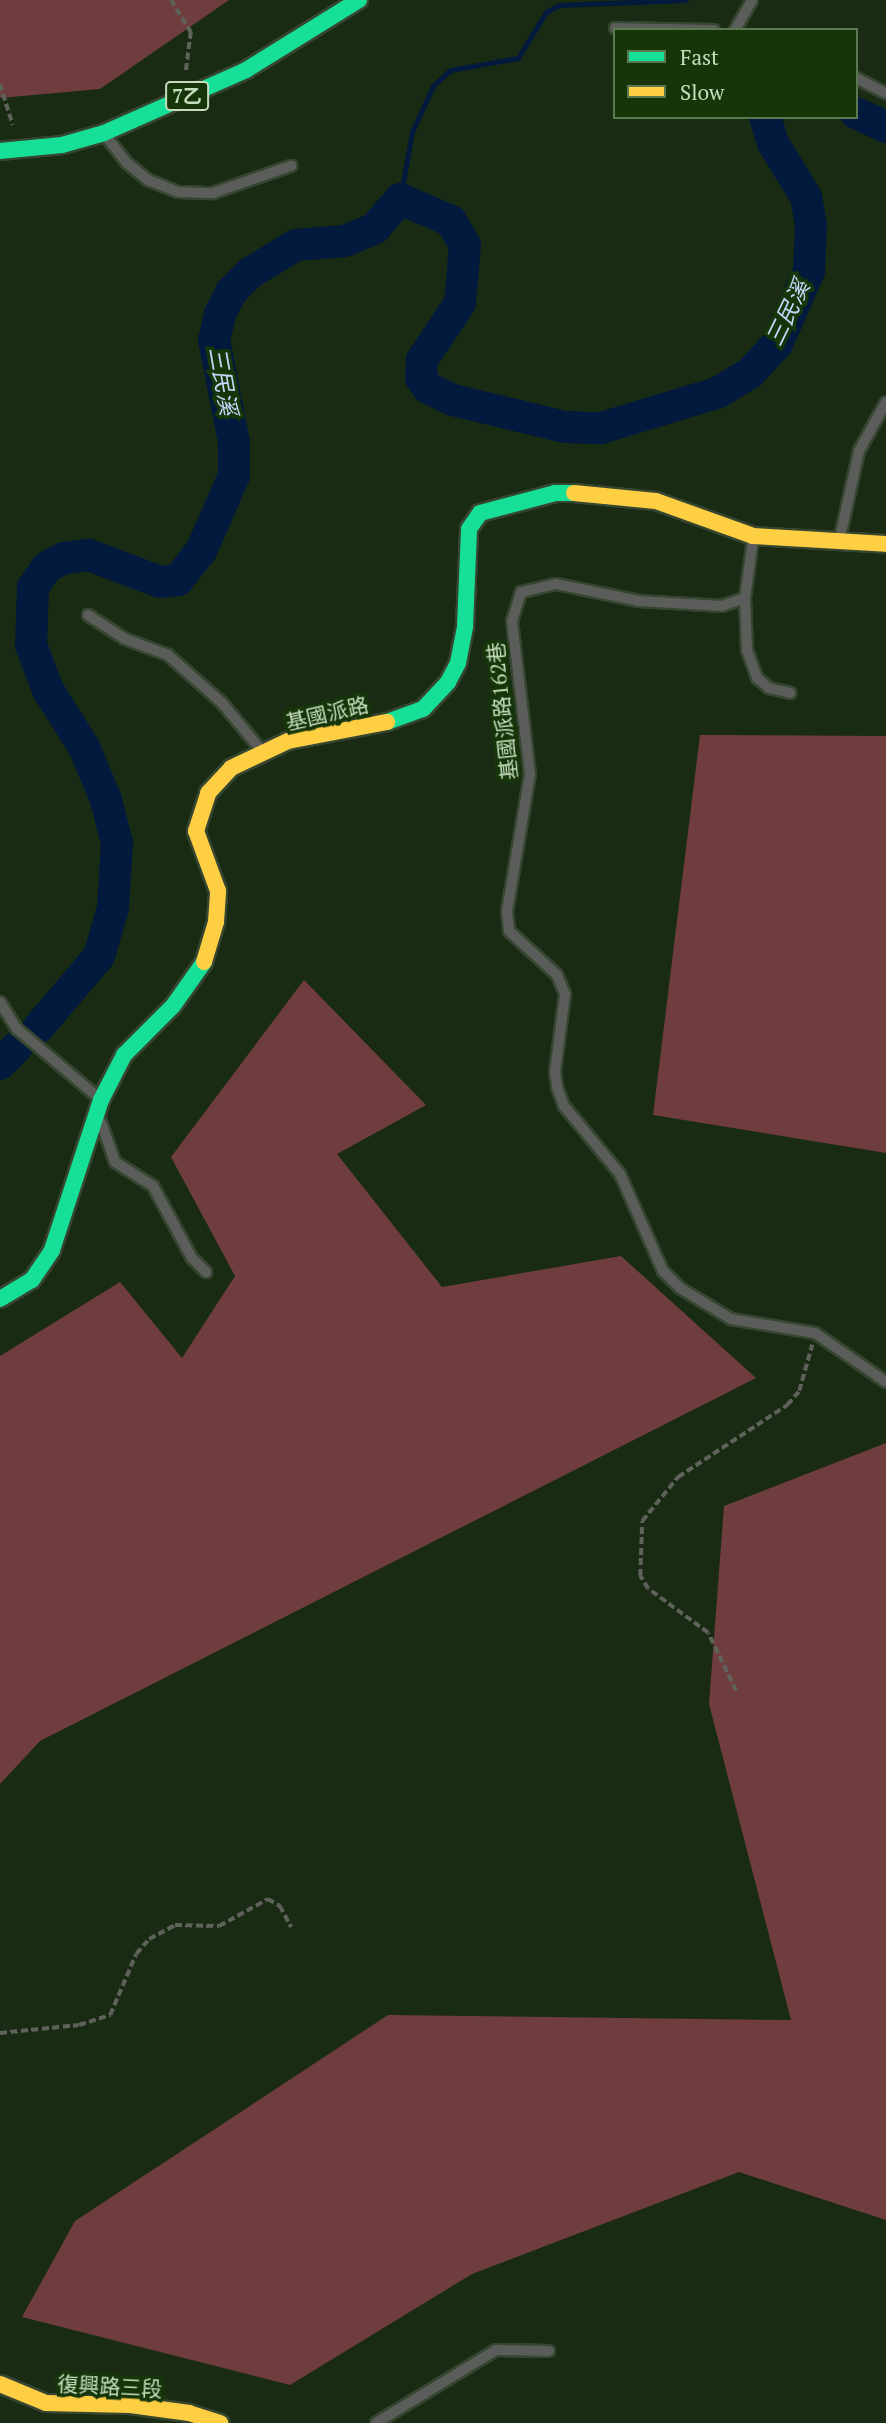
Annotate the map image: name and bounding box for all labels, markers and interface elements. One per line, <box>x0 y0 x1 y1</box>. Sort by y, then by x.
legend <box>613 28 858 119</box>
text: Fast <box>680 43 719 71</box>
text: Slow <box>680 78 724 106</box>
road number: 7乙 <box>164 80 210 111</box>
water label: 三民溪 <box>760 276 816 350</box>
water label: 三民溪 <box>203 345 243 417</box>
street label: 基國派路162巷 <box>482 641 522 781</box>
street label: 基國派路 <box>283 691 371 735</box>
street label: 復興路三段 <box>57 2371 163 2401</box>

